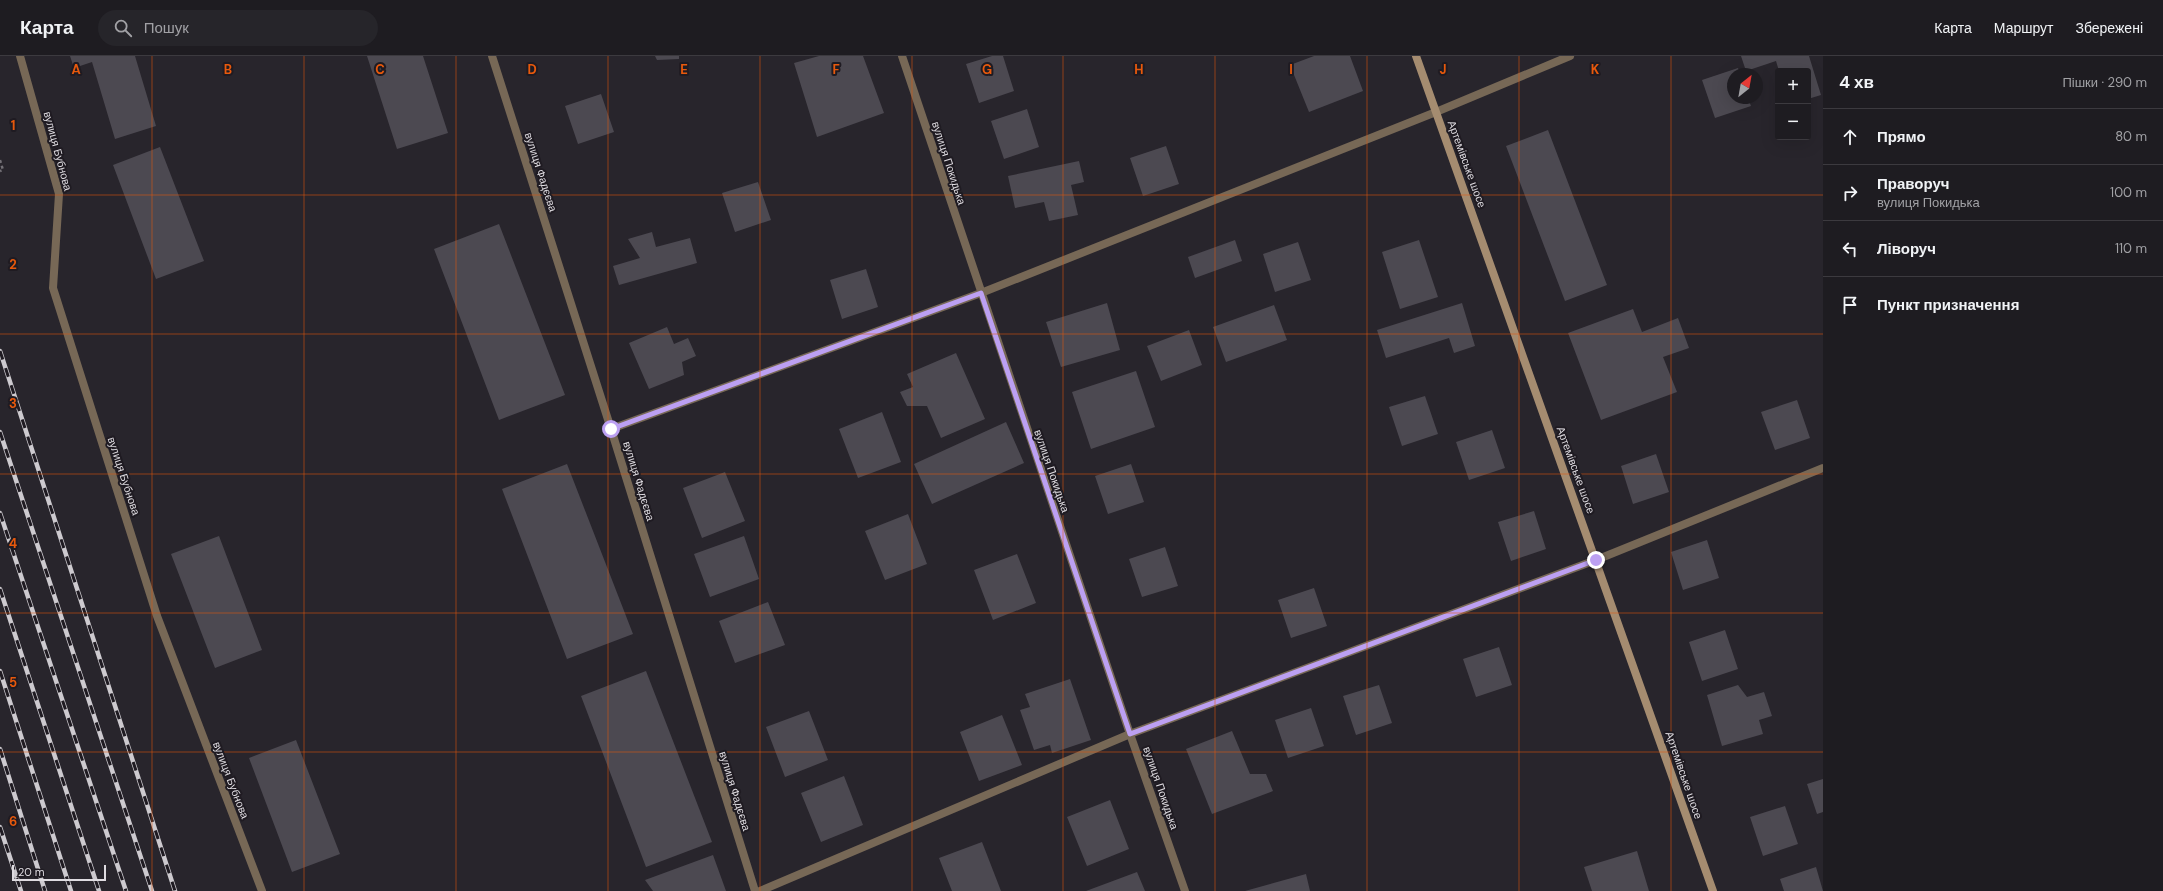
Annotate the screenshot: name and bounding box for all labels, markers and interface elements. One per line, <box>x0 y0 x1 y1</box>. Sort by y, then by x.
search box <box>98 10 378 46</box>
text: Карта <box>20 15 74 40</box>
icon: search <box>112 17 134 39</box>
text: Пошук <box>144 18 189 38</box>
text: Карта <box>1934 19 1972 37</box>
text: Маршрут <box>1994 19 2053 37</box>
text: Збережені <box>2075 19 2143 37</box>
text: A <box>71 61 81 78</box>
text: B <box>224 61 232 78</box>
text: C <box>375 61 385 78</box>
text: D <box>527 61 537 78</box>
text: E <box>680 61 688 78</box>
text: F <box>832 61 840 78</box>
text: G <box>982 61 992 78</box>
text: H <box>1134 61 1144 78</box>
text: I <box>1289 61 1293 78</box>
text: J <box>1439 61 1447 78</box>
text: K <box>1591 61 1600 78</box>
north arrow <box>1727 68 1763 104</box>
map controls <box>1775 68 1811 140</box>
button: + <box>1775 68 1811 104</box>
text: 4 хв <box>1839 71 1874 93</box>
text: Пішки · 290 m <box>2062 74 2147 91</box>
button: − <box>1775 104 1811 140</box>
street label: вулиця Бубнова <box>41 110 76 193</box>
text: 1 <box>11 117 15 134</box>
street label: Артемівське шосе <box>1445 118 1489 210</box>
street label: вулиця Покидька <box>929 120 969 207</box>
icon: ahead <box>1839 126 1861 148</box>
text: Прямо <box>1877 127 1926 147</box>
text: 80 m <box>2115 128 2147 145</box>
street label: вулиця Фадєєва <box>522 131 561 214</box>
text: Праворуч <box>1877 174 1950 194</box>
icon: right <box>1839 182 1861 204</box>
text: 100 m <box>2110 184 2147 201</box>
text: вулиця Покидька <box>1877 194 1980 211</box>
icon: left <box>1839 238 1861 260</box>
text: Ліворуч <box>1877 239 1936 259</box>
text: 110 m <box>2115 240 2147 257</box>
text: 2 <box>9 256 17 273</box>
icon: arrive <box>1839 294 1861 316</box>
text: Пункт призначення <box>1877 295 2019 315</box>
text: 3 <box>9 395 17 412</box>
route start <box>602 420 620 438</box>
street label: Артемівське шосе <box>1554 424 1598 516</box>
street label: вулиця Покидька <box>1031 428 1073 515</box>
street label: вулиця Бубнова <box>105 435 144 518</box>
street label: вулиця Фадєєва <box>620 439 658 523</box>
text: 4 <box>9 535 17 552</box>
route end <box>1587 551 1605 569</box>
text: 5 <box>9 674 17 691</box>
street label: Артемівське шосе <box>1662 729 1706 821</box>
street label: вулиця Бубнова <box>210 739 252 821</box>
street label: вулиця Покидька <box>1140 745 1182 832</box>
street label: вулиця Фадєєва <box>716 749 754 833</box>
text: 6 <box>9 813 17 830</box>
scale bar <box>12 863 106 882</box>
text: 20 m <box>18 865 44 879</box>

